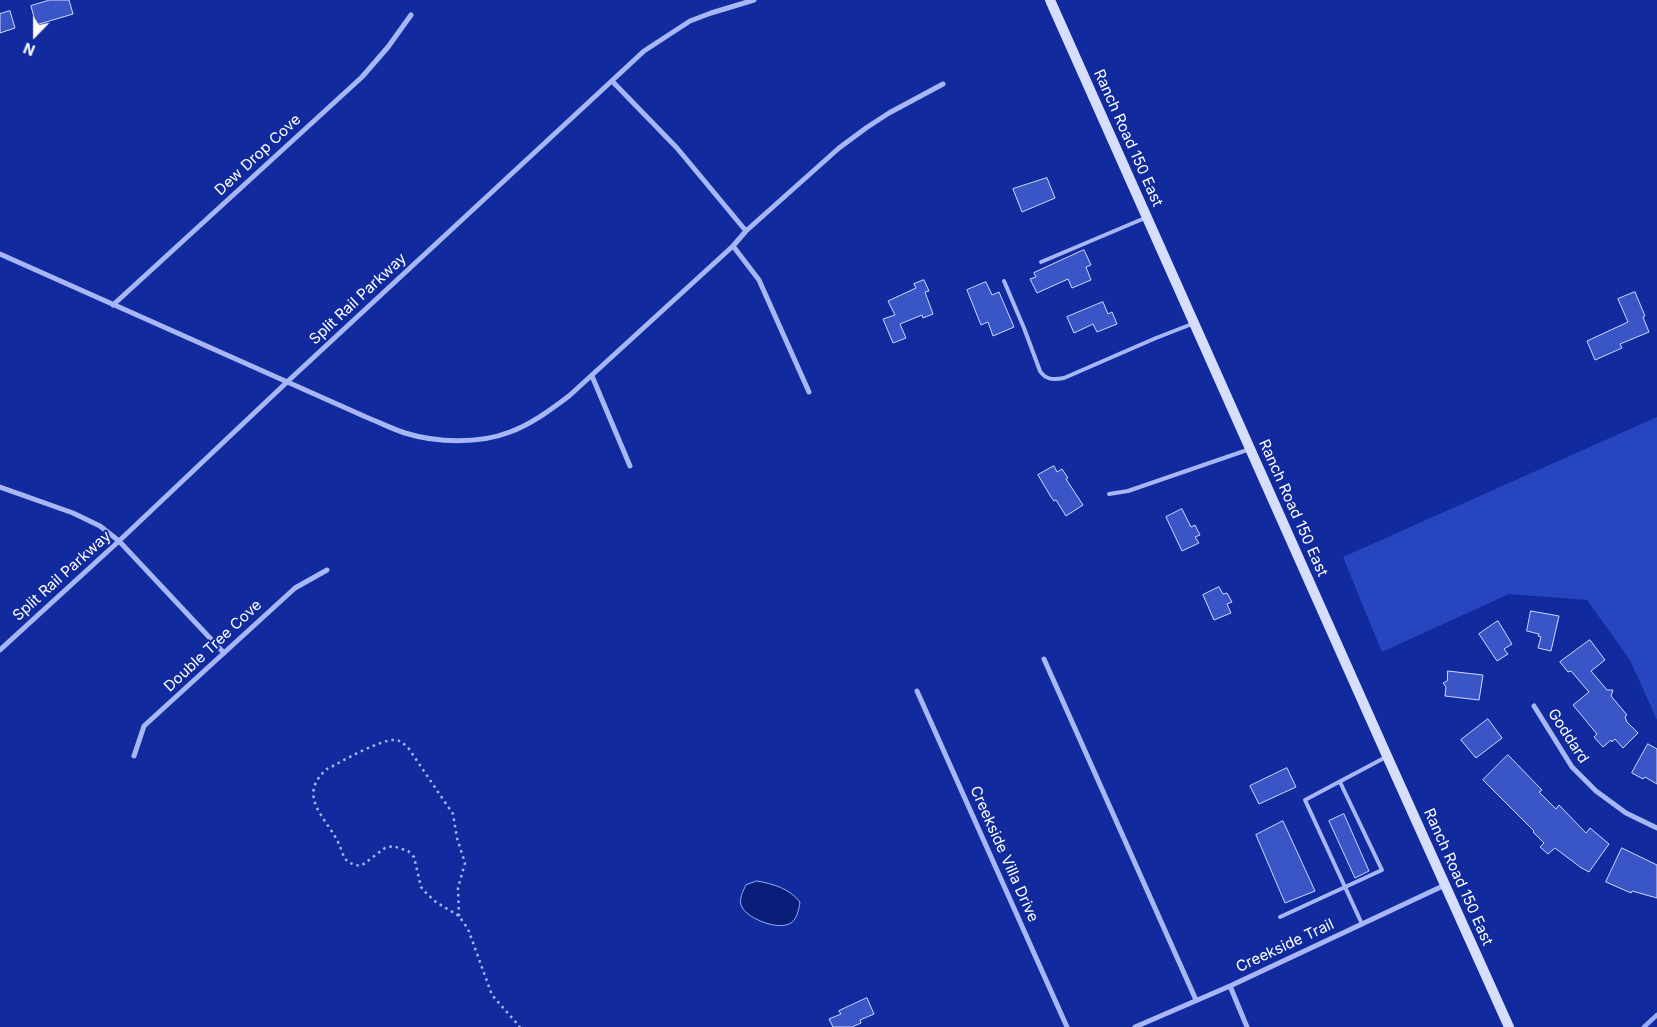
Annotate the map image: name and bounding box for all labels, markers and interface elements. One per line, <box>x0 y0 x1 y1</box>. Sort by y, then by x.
north arrow <box>10 10 60 60</box>
text: N <box>21 39 37 59</box>
street label: Ranch Road 150 East <box>1090 67 1166 209</box>
street label: Dew Drop Cove <box>211 111 305 199</box>
street label: Split Rail Parkway <box>306 250 410 348</box>
street label: Ranch Road 150 East <box>1255 437 1331 579</box>
street label: Split Rail Parkway <box>9 527 115 625</box>
street label: Double Tree Cove <box>160 596 266 696</box>
street label: Goddard <box>1544 705 1592 767</box>
street label: Creekside Villa Drive <box>966 783 1042 925</box>
street label: Ranch Road 150 East <box>1420 806 1496 948</box>
street label: Creekside Trail <box>1233 915 1337 977</box>

